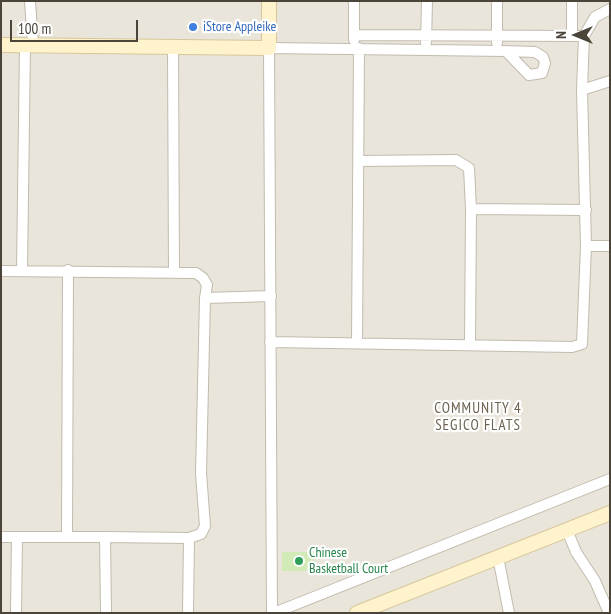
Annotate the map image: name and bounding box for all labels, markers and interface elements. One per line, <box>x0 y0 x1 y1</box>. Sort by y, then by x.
scale bar <box>12 10 140 42</box>
north arrow <box>551 10 601 60</box>
text: 100 m <box>18 19 51 38</box>
place label: iStore Appleike <box>203 19 276 35</box>
marker: iStore Appleike <box>187 21 199 33</box>
text: N <box>552 31 570 39</box>
district label: COMMUNITY 4 SEGICO FLATS <box>433 400 523 435</box>
place label: Chinese Basketball Court <box>309 545 388 578</box>
marker: Chinese Basketball Court <box>293 555 305 567</box>

